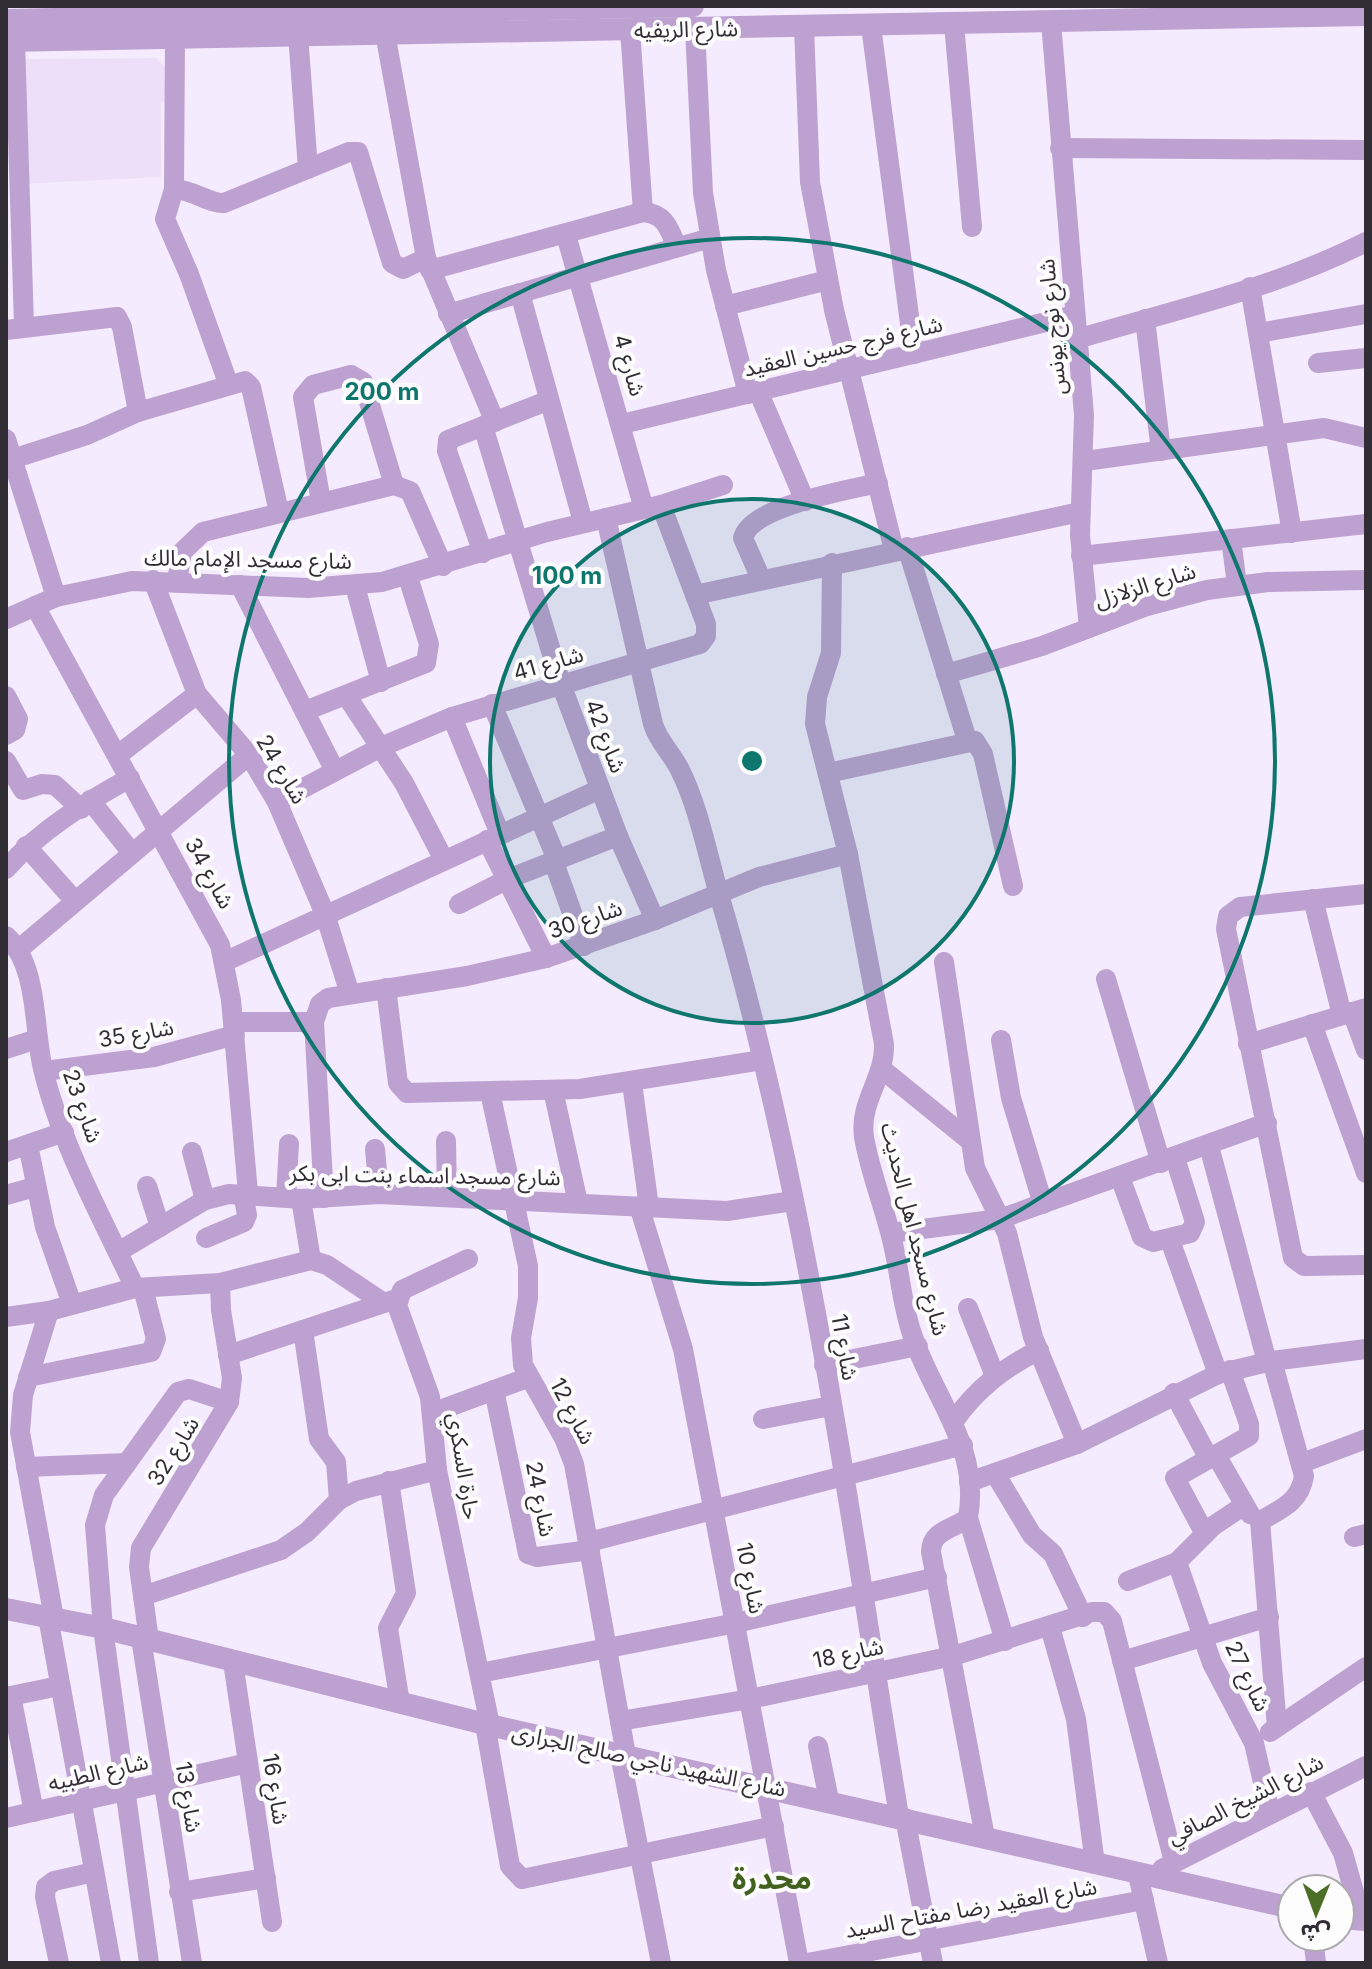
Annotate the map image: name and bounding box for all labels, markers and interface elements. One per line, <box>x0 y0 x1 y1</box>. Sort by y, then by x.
street label: شارع الريفيه <box>634 15 739 47</box>
street label: شارع نوح يونس <box>1033 258 1075 396</box>
street label: شارع فرج حسين العقيد <box>741 310 946 385</box>
street label: شارع 4 <box>605 331 651 400</box>
text: 200 m <box>344 377 420 406</box>
street label: شارع مسجد الإمام مالك <box>144 544 352 578</box>
street label: شارع الزلازل <box>1091 557 1200 617</box>
text: 100 m <box>532 561 602 590</box>
street label: شارع 41 <box>510 641 587 689</box>
street label: شارع 42 <box>576 696 632 778</box>
street label: شارع 24 <box>248 730 313 810</box>
centre of rings <box>738 747 766 775</box>
street label: شارع 34 <box>176 833 240 915</box>
street label: شارع 30 <box>545 894 627 948</box>
street label: شارع 35 <box>96 1014 176 1056</box>
street label: شارع 23 <box>54 1066 108 1148</box>
street label: شارع مسجد اهل الحديث <box>872 1120 954 1339</box>
street label: شارع مسجد اسماء بنت ابى بكر <box>288 1160 561 1194</box>
street label: شارع 11 <box>822 1312 864 1383</box>
street label: شارع 12 <box>541 1373 601 1451</box>
street label: حارة السكري <box>439 1411 485 1522</box>
street label: شارع 32 <box>142 1412 208 1492</box>
street label: شارع 24 <box>517 1459 561 1540</box>
street label: شارع 10 <box>727 1540 771 1617</box>
street label: شارع 18 <box>810 1633 887 1677</box>
street label: شارع 27 <box>1216 1637 1276 1717</box>
street label: شارع الشهيد ناجي صالح الجرارى <box>509 1718 788 1806</box>
street label: شارع الطبيه <box>45 1748 152 1800</box>
street label: شارع الشيخ الصافي <box>1163 1748 1329 1853</box>
street label: شارع 16 <box>254 1752 294 1827</box>
street label: شارع 13 <box>167 1760 207 1835</box>
district label: محدرة <box>732 1860 812 1896</box>
street label: شارع العقيد رضا مفتاح السيد <box>843 1873 1100 1947</box>
north arrow <box>1276 1873 1356 1953</box>
text: ش <box>1300 1920 1331 1946</box>

